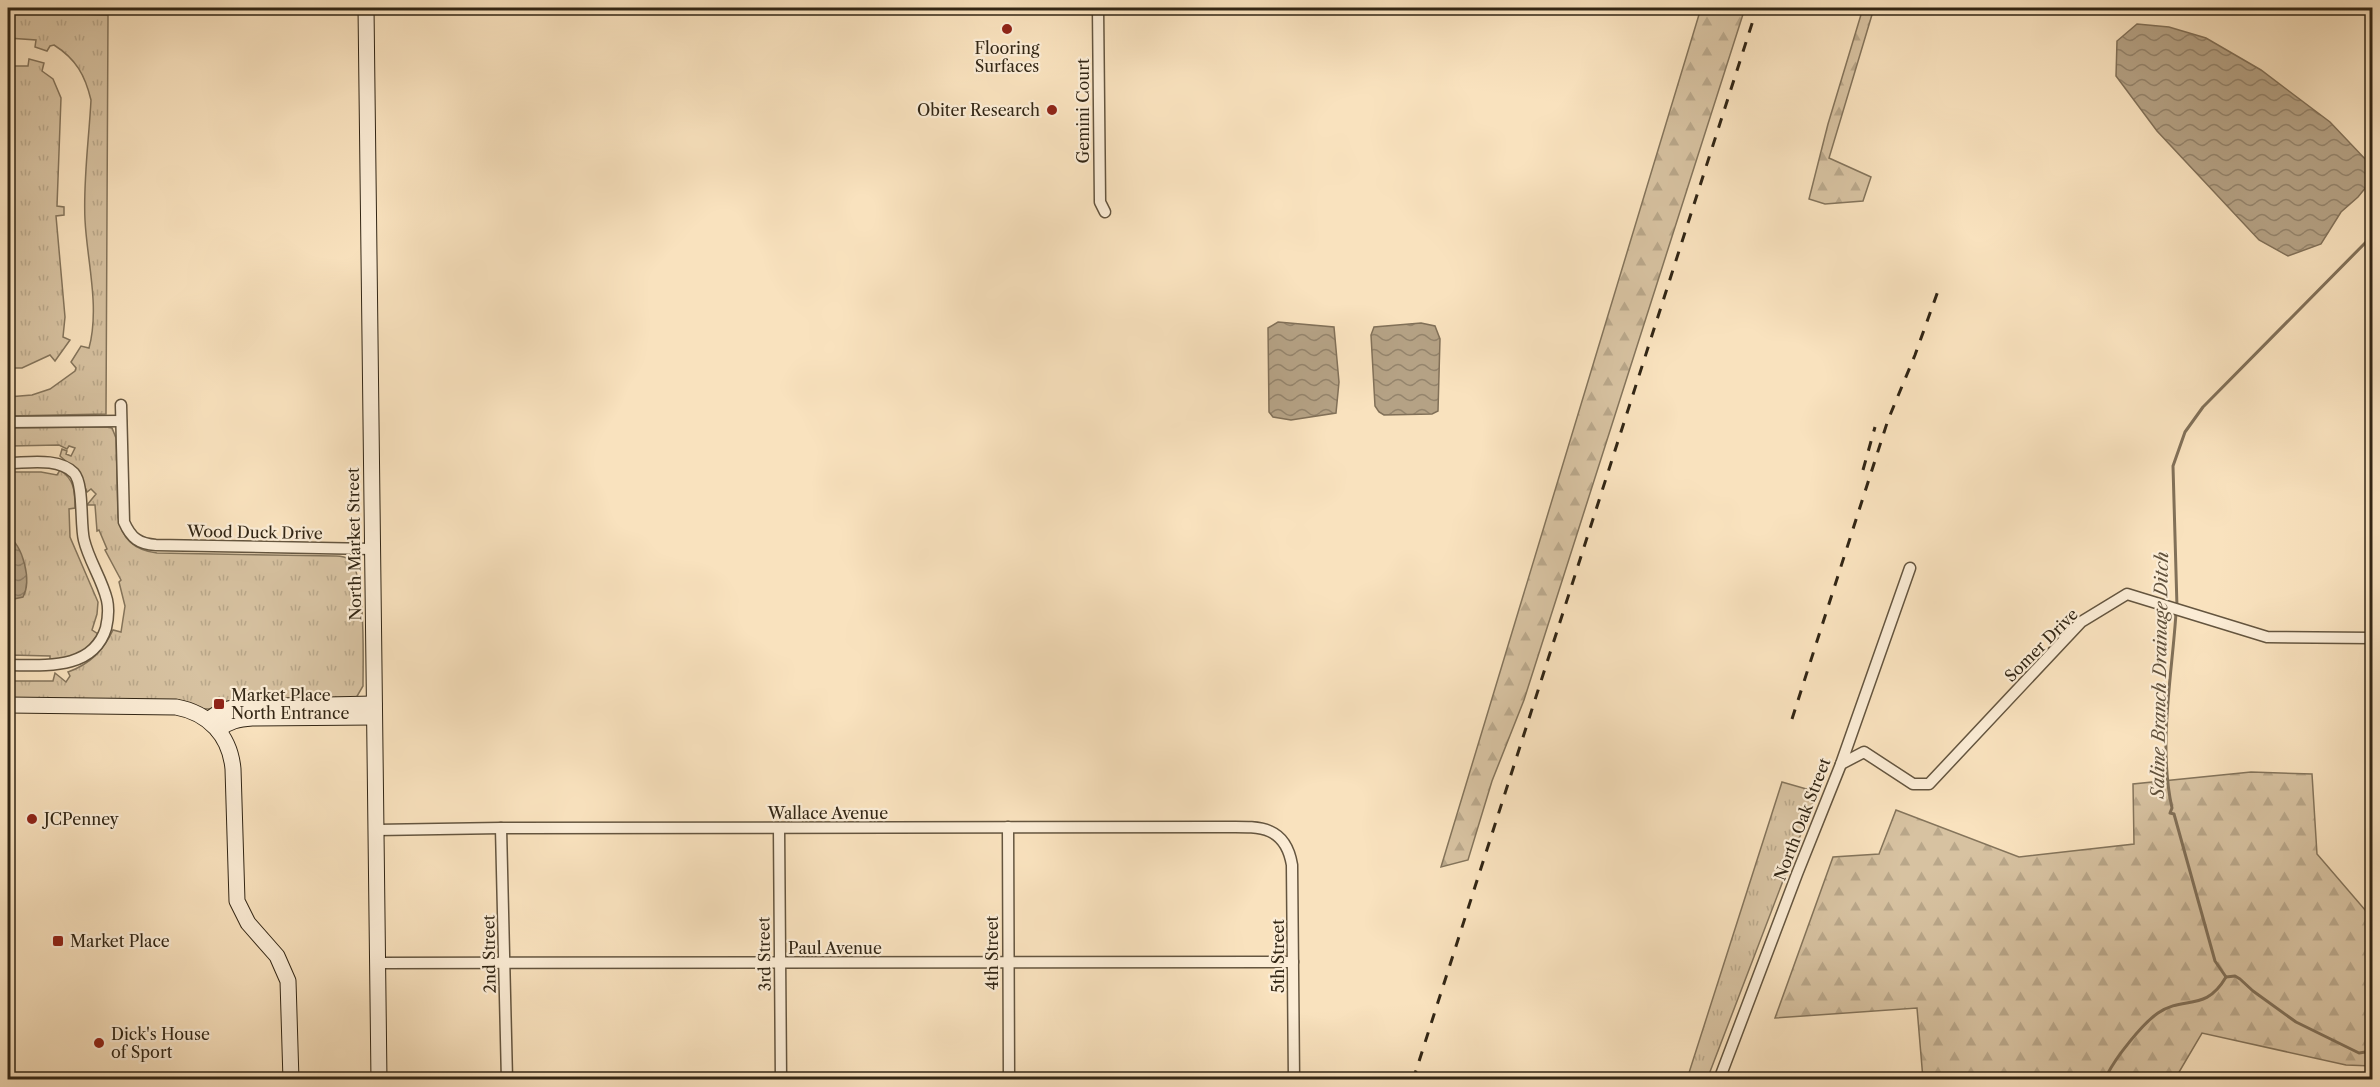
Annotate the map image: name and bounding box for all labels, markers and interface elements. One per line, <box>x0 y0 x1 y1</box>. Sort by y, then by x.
marker: Flooring Surfaces <box>1000 22 1014 36</box>
place label: Flooring Surfaces <box>975 38 1040 76</box>
street label: Gemini Court <box>1073 58 1093 164</box>
place label: Obiter Research <box>917 100 1040 120</box>
marker: Obiter Research <box>1045 103 1059 117</box>
street label: North Market Street <box>343 467 365 621</box>
street label: Wood Duck Drive <box>186 521 323 543</box>
water label: Saline Branch Drainage Ditch <box>2147 552 2173 799</box>
street label: Somer Drive <box>2000 604 2082 686</box>
place label: Market Place North Entrance <box>231 685 350 723</box>
marker: Market Place North Entrance <box>212 697 226 711</box>
street label: North Oak Street <box>1769 755 1835 883</box>
street label: Wallace Avenue <box>767 803 888 823</box>
place label: JCPenney <box>41 809 120 829</box>
marker: JCPenney <box>25 812 39 826</box>
street label: 2nd Street <box>478 914 500 993</box>
street label: 4th Street <box>982 915 1002 990</box>
street label: 3rd Street <box>753 916 775 992</box>
street label: 5th Street <box>1268 919 1288 993</box>
place label: Market Place <box>70 931 170 951</box>
marker: Market Place <box>51 934 65 948</box>
street label: Paul Avenue <box>788 938 882 958</box>
place label: Dick's House of Sport <box>111 1024 210 1062</box>
marker: Dick's House of Sport <box>92 1036 106 1050</box>

